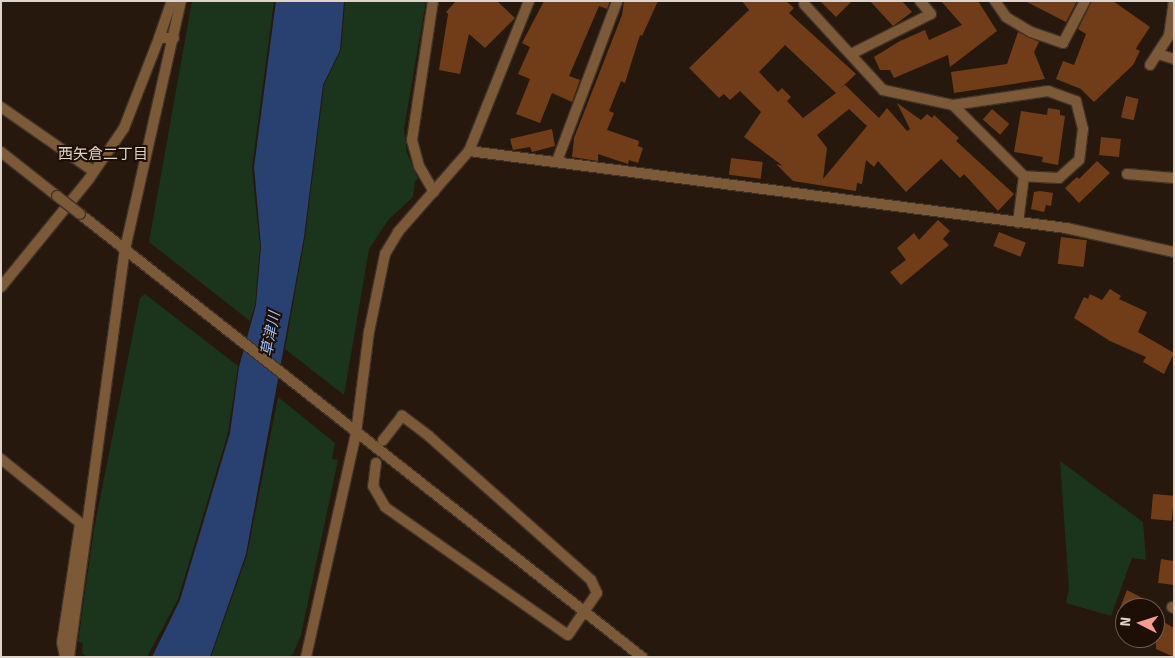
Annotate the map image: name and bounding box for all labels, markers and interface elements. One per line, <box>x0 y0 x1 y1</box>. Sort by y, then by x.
district label: 西矢倉二丁目 <box>58 146 148 164</box>
water label: 草津川 <box>258 310 284 358</box>
north arrow <box>1115 598 1165 648</box>
text: N <box>1117 616 1134 627</box>

